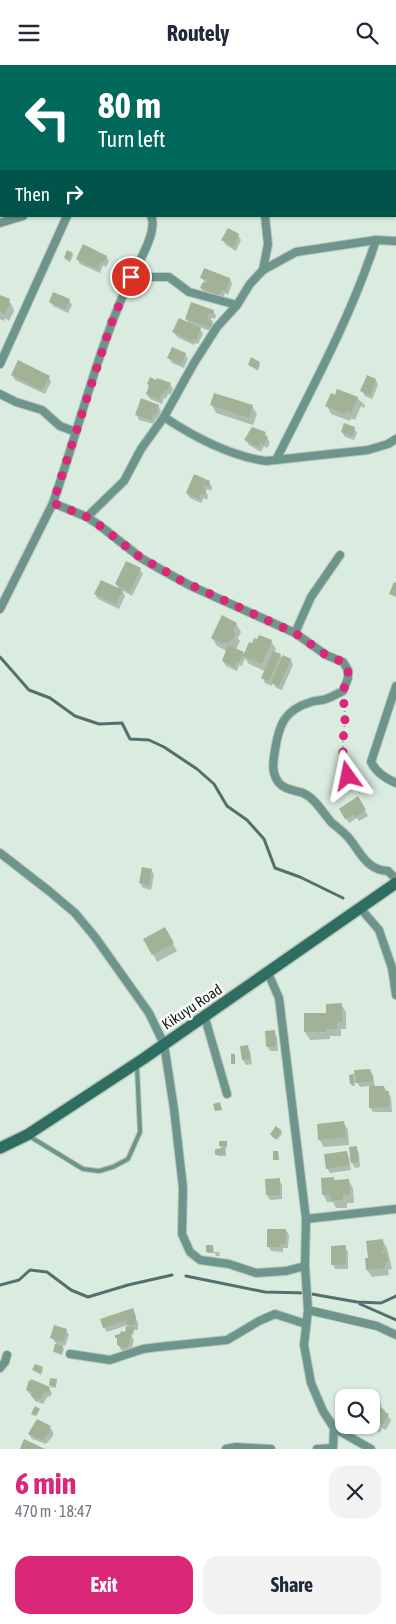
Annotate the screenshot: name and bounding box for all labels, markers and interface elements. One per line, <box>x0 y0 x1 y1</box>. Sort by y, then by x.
icon: menu <box>15 19 43 47</box>
icon: search <box>353 19 381 47</box>
text: Routely <box>167 20 229 46</box>
icon: left <box>15 85 80 150</box>
text: 80 m <box>98 85 161 125</box>
text: Turn left <box>98 126 165 152</box>
icon: right <box>60 180 88 208</box>
text: Then <box>15 183 50 205</box>
pin <box>110 256 152 298</box>
icon: arrive <box>117 263 145 291</box>
position arrow <box>321 749 373 801</box>
street label: Kikuyu Road <box>158 980 225 1033</box>
map controls <box>335 1389 380 1434</box>
button: search <box>335 1389 380 1434</box>
text: 6 min <box>15 1466 76 1500</box>
button: close <box>329 1466 381 1518</box>
text: 470 m · 18:47 <box>15 1502 92 1520</box>
button: Exit <box>15 1556 193 1614</box>
button: Share <box>203 1556 381 1614</box>

